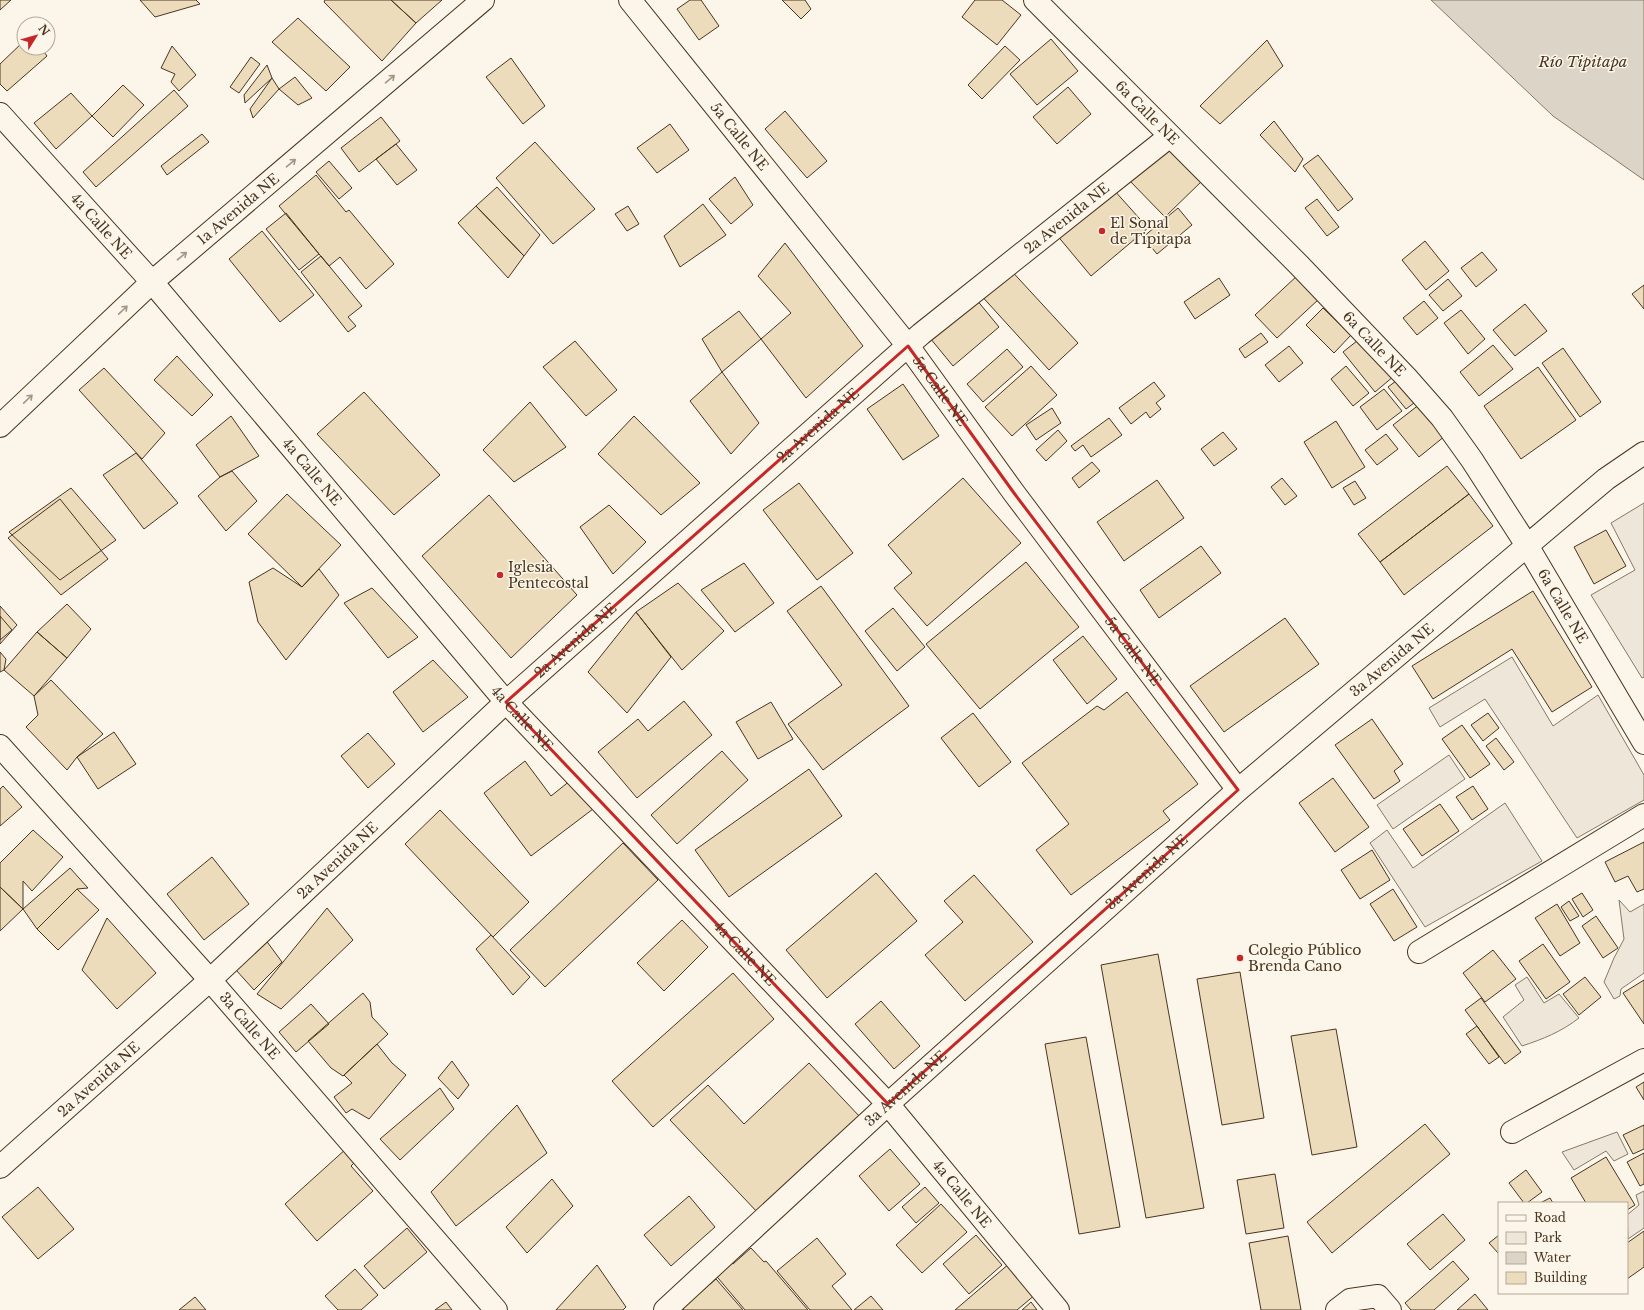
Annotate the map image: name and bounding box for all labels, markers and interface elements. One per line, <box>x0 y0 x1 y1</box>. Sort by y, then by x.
north arrow <box>16 16 56 56</box>
text: N <box>35 22 53 39</box>
water label: Río Tipitapa <box>1538 52 1627 71</box>
one-way arrow <box>385 74 396 83</box>
street label: 6a Calle NE <box>1111 77 1183 149</box>
street label: 5a Calle NE <box>707 99 772 174</box>
one-way arrow <box>286 158 297 167</box>
street label: 1a Avenida NE <box>193 169 283 249</box>
street label: 2a Avenida NE <box>1020 179 1113 258</box>
street label: 4a Calle NE <box>67 189 136 263</box>
place label: El Sonal de Tipitapa <box>1110 214 1191 248</box>
marker: El Sonal de Tipitapa <box>1097 226 1107 236</box>
one-way arrow <box>176 252 187 261</box>
one-way arrow <box>117 305 128 314</box>
street label: 6a Calle NE <box>1339 307 1410 380</box>
street label: 5a Calle NE <box>909 352 972 429</box>
street label: 2a Avenida NE <box>773 384 863 467</box>
one-way arrow <box>23 394 33 404</box>
street label: 4a Calle NE <box>278 434 346 509</box>
place label: Iglesia Pentecostal <box>508 558 589 592</box>
street label: 6a Calle NE <box>1534 565 1592 646</box>
marker: Iglesia Pentecostal <box>495 570 505 580</box>
street label: 2a Avenida NE <box>530 599 620 682</box>
street label: 5a Calle NE <box>1101 613 1165 689</box>
street label: 3a Avenida NE <box>1346 620 1437 701</box>
street label: 4a Calle NE <box>487 682 557 755</box>
street label: 2a Avenida NE <box>293 818 382 903</box>
street label: 3a Avenida NE <box>1102 830 1191 914</box>
street label: 4a Calle NE <box>710 917 780 990</box>
place label: Colegio Público Brenda Cano <box>1248 941 1361 975</box>
marker: Colegio Público Brenda Cano <box>1235 953 1245 963</box>
street label: 3a Calle NE <box>216 988 284 1063</box>
street label: 2a Avenida NE <box>54 1038 144 1121</box>
street label: 3a Avenida NE <box>861 1047 950 1130</box>
street label: 4a Calle NE <box>929 1156 995 1231</box>
legend <box>1498 1202 1628 1294</box>
text: Road <box>1534 1210 1566 1225</box>
text: Park <box>1534 1230 1562 1245</box>
text: Water <box>1533 1250 1571 1265</box>
text: Building <box>1534 1270 1588 1285</box>

